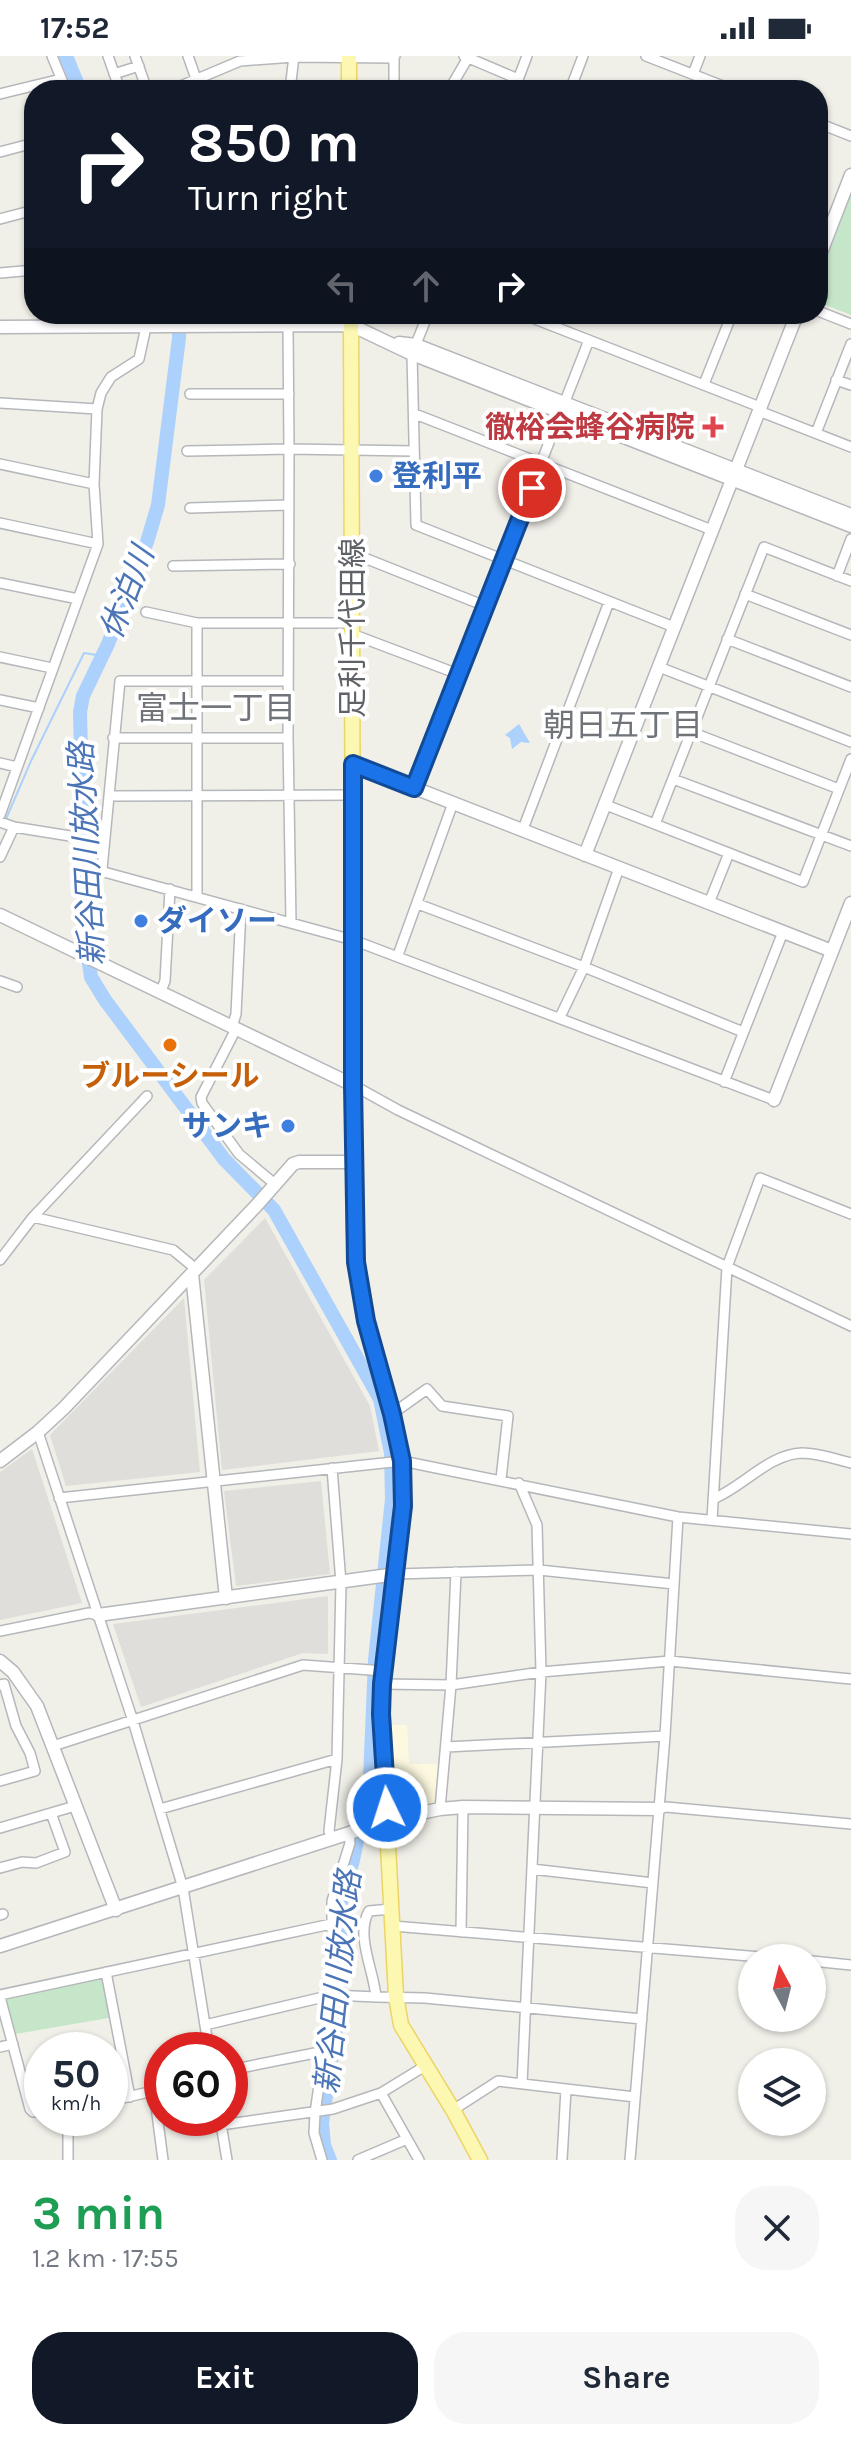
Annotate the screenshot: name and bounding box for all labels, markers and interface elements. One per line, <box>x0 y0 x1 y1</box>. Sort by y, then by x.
text: 17:52 <box>40 10 109 46</box>
text: 850 m <box>188 110 360 175</box>
icon: right <box>56 112 160 216</box>
text: Turn right <box>188 177 348 219</box>
icon: left <box>320 264 364 308</box>
icon: ahead <box>404 264 448 308</box>
icon: right <box>488 264 532 308</box>
place label: 徹裕会蜂谷病院 <box>485 409 695 445</box>
marker: 徹裕会蜂谷病院 <box>702 416 724 438</box>
pin <box>498 454 566 522</box>
place label: 登利平 <box>392 458 482 494</box>
icon: arrive <box>510 466 554 510</box>
marker: 登利平 <box>367 467 385 485</box>
street label: 足利千代田線 <box>335 538 371 718</box>
water label: 休泊川 <box>93 539 163 644</box>
district label: 富士一丁目 <box>136 690 296 727</box>
district label: 朝日五丁目 <box>543 707 703 744</box>
water label: 新谷田川放水路 <box>63 738 111 967</box>
place label: ダイソー <box>157 903 277 939</box>
marker: ダイソー <box>132 912 150 930</box>
marker: ブルーシール <box>161 1036 179 1054</box>
place label: ブルーシール <box>80 1058 260 1094</box>
place label: サンキ <box>182 1108 272 1144</box>
marker: サンキ <box>279 1117 297 1135</box>
position arrow <box>345 1766 429 1850</box>
water label: 新谷田川放水路 <box>308 1866 368 2095</box>
north arrow <box>738 1944 826 2032</box>
map controls <box>738 1944 826 2136</box>
speed limit sign: 60 <box>144 2032 248 2136</box>
button: layers <box>738 2048 826 2136</box>
text: 50 <box>52 2050 100 2097</box>
text: km/h <box>51 2092 101 2115</box>
text: 3 min <box>32 2185 165 2241</box>
button: close <box>735 2186 819 2270</box>
text: 1.2 km · 17:55 <box>32 2243 179 2274</box>
button: Exit <box>32 2332 418 2424</box>
button: Share <box>434 2332 819 2424</box>

